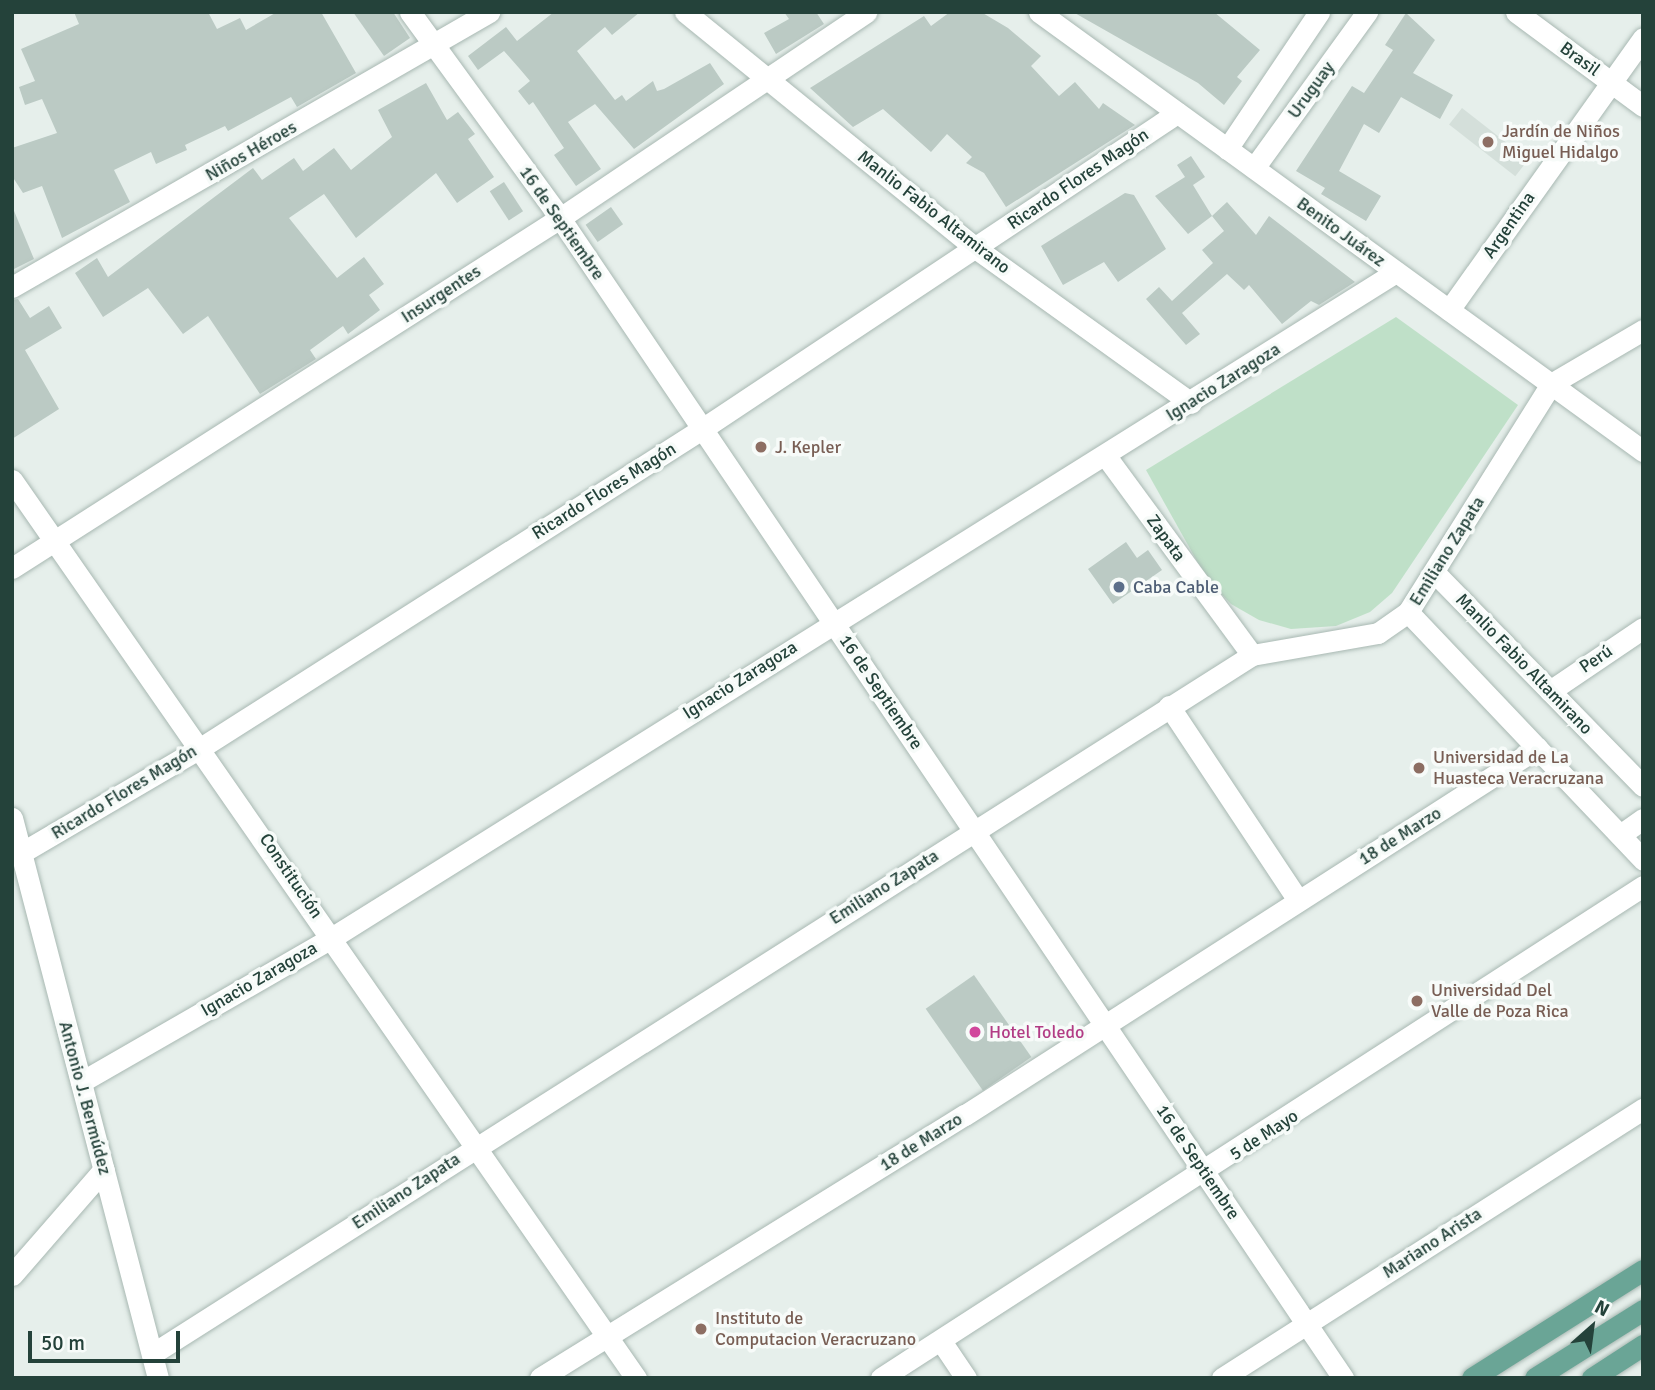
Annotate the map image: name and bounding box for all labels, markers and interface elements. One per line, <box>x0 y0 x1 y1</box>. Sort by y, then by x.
street label: Brasil <box>1556 37 1604 81</box>
street label: Uruguay <box>1283 57 1339 123</box>
street label: Niños Héroes <box>202 116 300 186</box>
place label: Jardín de Niños Miguel Hidalgo <box>1502 121 1620 164</box>
street label: Ricardo Flores Magón <box>1003 124 1153 234</box>
marker: Jardín de Niños Miguel Hidalgo <box>1480 134 1496 150</box>
street label: Manlio Fabio Altamirano <box>853 146 1015 278</box>
street label: 16 de Septiembre <box>515 162 609 284</box>
street label: Argentina <box>1478 188 1540 262</box>
street label: Benito Juárez <box>1292 193 1390 271</box>
street label: Insurgentes <box>397 260 485 328</box>
street label: Ignacio Zaragoza <box>1162 338 1284 426</box>
place label: J. Kepler <box>775 436 841 458</box>
street label: Ricardo Flores Magón <box>528 438 680 544</box>
marker: J. Kepler <box>753 439 769 455</box>
street label: Emiliano Zapata <box>1405 492 1489 610</box>
street label: Zapata <box>1142 510 1190 566</box>
place label: Caba Cable <box>1133 576 1219 598</box>
marker: Caba Cable <box>1111 579 1127 595</box>
street label: Manlio Fabio Altamirano <box>1451 589 1597 739</box>
street label: 16 de Septiembre <box>835 630 927 754</box>
street label: Ignacio Zaragoza <box>679 636 801 724</box>
street label: Perú <box>1575 640 1617 678</box>
street label: Ricardo Flores Magón <box>47 740 201 844</box>
place label: Universidad de La Huasteca Veracruzana <box>1433 747 1604 790</box>
marker: Universidad de La Huasteca Veracruzana <box>1411 760 1427 776</box>
street label: 18 de Marzo <box>1355 802 1445 870</box>
street label: Constitución <box>255 829 327 923</box>
street label: Emiliano Zapata <box>825 845 943 929</box>
street label: Ignacio Zaragoza <box>197 937 321 1021</box>
place label: Universidad Del Valle de Poza Rica <box>1431 980 1569 1023</box>
marker: Universidad Del Valle de Poza Rica <box>1409 993 1425 1009</box>
street label: Antonio J. Bermúdez <box>54 1019 116 1177</box>
place label: Hotel Toledo <box>989 1021 1084 1043</box>
marker: Hotel Toledo <box>967 1024 983 1040</box>
street label: 16 de Septiembre <box>1152 1100 1244 1224</box>
street label: 5 de Mayo <box>1226 1105 1302 1165</box>
street label: 18 de Marzo <box>876 1108 966 1176</box>
street label: Emiliano Zapata <box>348 1148 464 1234</box>
street label: Mariano Arista <box>1378 1203 1486 1283</box>
north arrow <box>1557 1292 1627 1362</box>
text: N <box>1590 1295 1613 1322</box>
place label: Instituto de Computacion Veracruzano <box>715 1308 916 1350</box>
scale bar <box>32 1316 184 1360</box>
marker: Instituto de Computacion Veracruzano <box>693 1321 709 1337</box>
text: 50 m <box>41 1330 85 1356</box>

